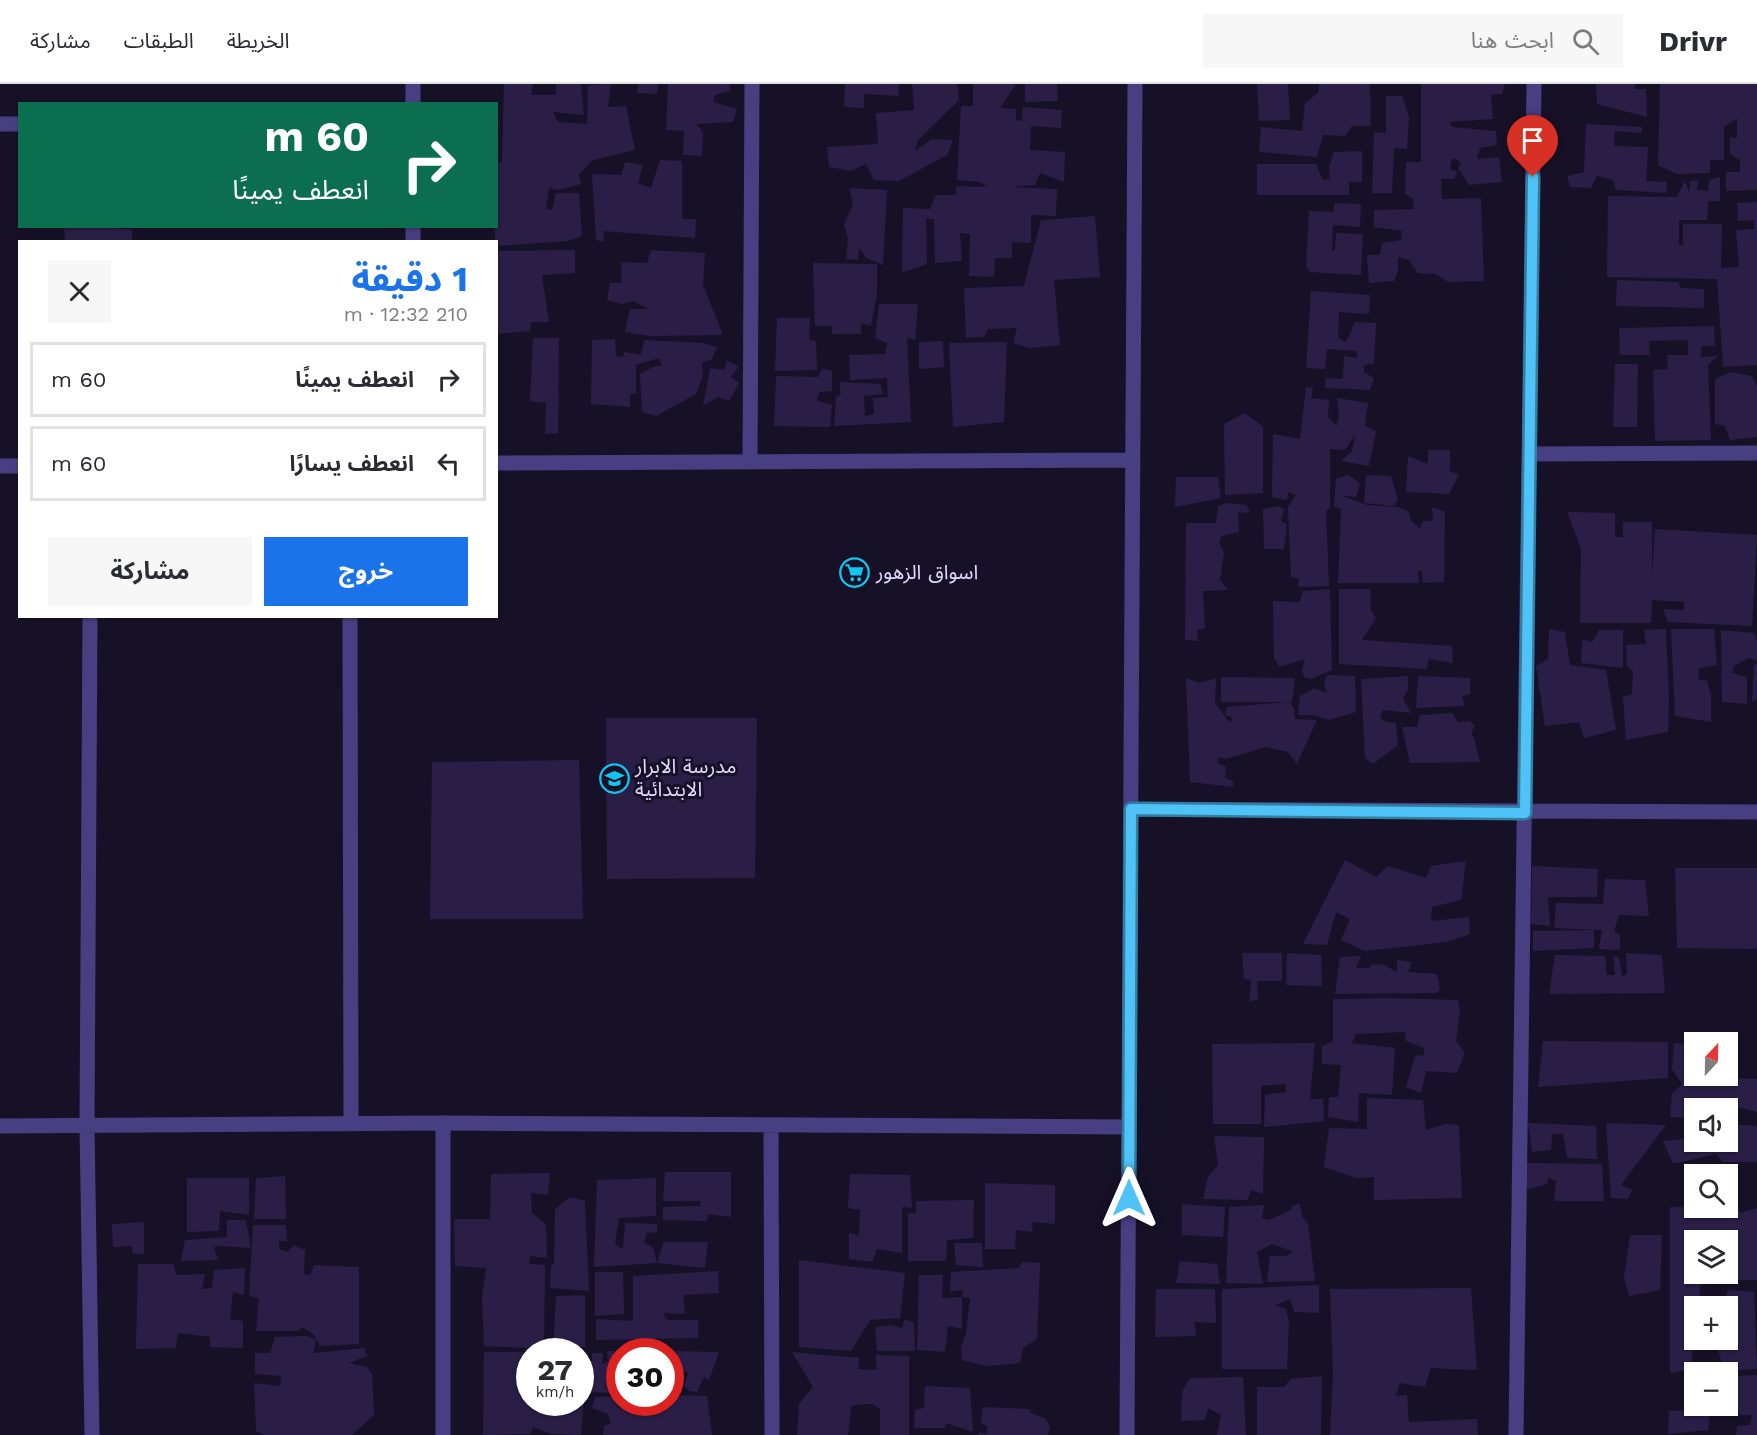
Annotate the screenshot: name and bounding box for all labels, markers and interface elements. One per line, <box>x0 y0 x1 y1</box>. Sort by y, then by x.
search box <box>1203 14 1623 68</box>
icon: search <box>1569 25 1602 58</box>
text: Drivr <box>1659 25 1727 58</box>
text: مشاركة <box>30 28 91 53</box>
text: الطبقات <box>124 28 194 53</box>
text: الخريطة <box>227 28 290 53</box>
text: ابحث هنا <box>1471 28 1554 53</box>
text: 60 m <box>265 112 369 161</box>
pin <box>1507 115 1558 177</box>
icon: arrive <box>1516 124 1549 157</box>
icon: right <box>390 126 468 204</box>
text: انعطف يمينًا <box>232 174 369 206</box>
text: 1 دقيقة <box>352 258 468 300</box>
button: close <box>48 260 111 323</box>
text: 210 m · 12:32 <box>344 302 468 326</box>
icon: right <box>432 363 465 396</box>
text: 60 m <box>51 367 107 392</box>
text: انعطف يمينًا <box>295 367 414 392</box>
icon: left <box>432 447 465 480</box>
text: 60 m <box>51 451 107 476</box>
text: انعطف يسارًا <box>290 451 414 476</box>
button: مشاركة <box>48 537 252 606</box>
button: خروج <box>264 537 468 606</box>
supermarket icon: اسواق الزهور <box>839 556 871 588</box>
place label: اسواق الزهور <box>875 560 978 584</box>
place label: مدرسة الابرار الابتدائية <box>634 754 736 801</box>
school or university icon: مدرسة الابرار الابتدائية <box>598 762 630 794</box>
north arrow <box>1684 1032 1738 1086</box>
map controls <box>1684 1032 1738 1416</box>
button: sound <box>1684 1098 1738 1152</box>
button: search <box>1684 1164 1738 1218</box>
position arrow <box>1097 1166 1161 1230</box>
button: layers <box>1684 1230 1738 1284</box>
button: + <box>1684 1296 1738 1350</box>
speed limit sign: 30 <box>606 1338 684 1416</box>
text: 27 <box>537 1352 573 1387</box>
button: − <box>1684 1362 1738 1416</box>
text: km/h <box>536 1383 574 1401</box>

